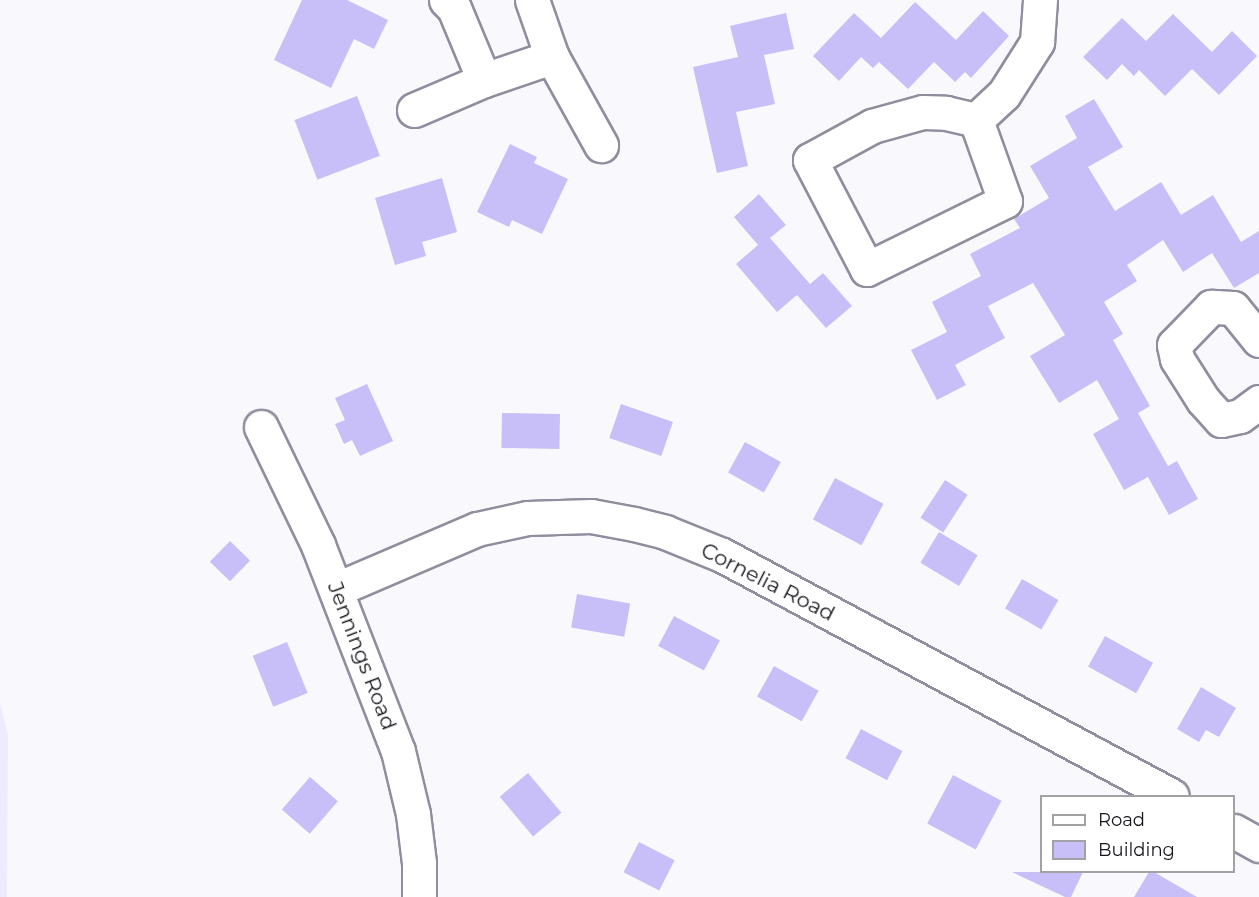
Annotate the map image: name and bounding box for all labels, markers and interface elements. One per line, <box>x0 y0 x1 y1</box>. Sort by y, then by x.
street label: Cornelia Road <box>697 537 839 627</box>
street label: Jennings Road <box>322 578 402 734</box>
legend <box>1040 795 1235 873</box>
text: Road <box>1098 809 1145 831</box>
text: Building <box>1098 839 1175 861</box>

